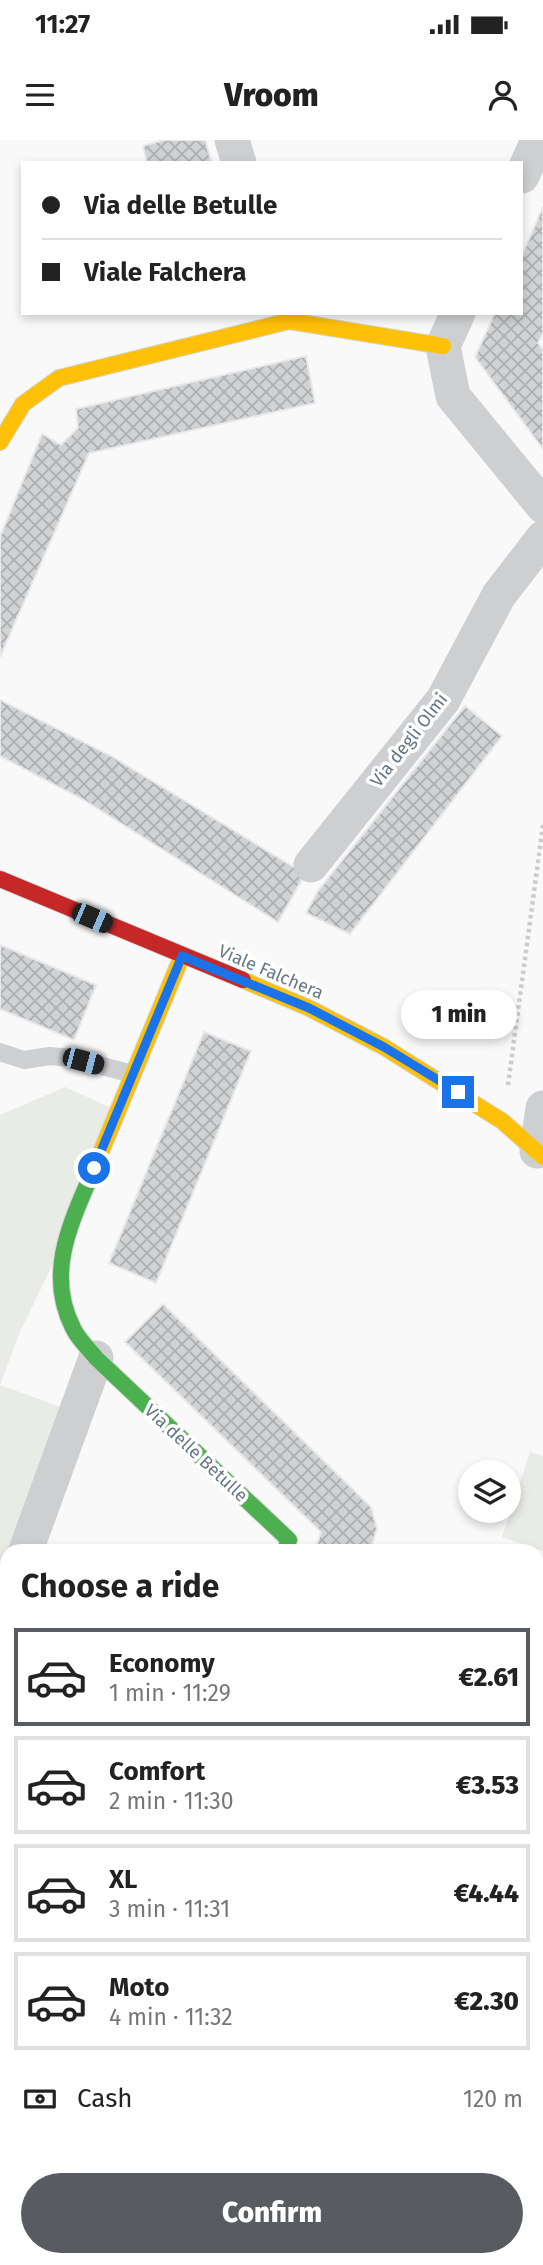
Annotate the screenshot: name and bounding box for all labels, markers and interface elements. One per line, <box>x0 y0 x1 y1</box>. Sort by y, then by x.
text: 11:27 <box>35 9 90 40</box>
icon: menu <box>21 76 59 114</box>
text: Vroom <box>224 76 319 114</box>
icon: person <box>484 76 522 114</box>
text: Via delle Betulle <box>84 190 277 221</box>
text: Viale Falchera <box>84 257 247 288</box>
street label: Via degli Olmi <box>366 689 452 791</box>
car <box>69 900 116 936</box>
street label: Viale Falchera <box>215 940 327 1004</box>
callout: 1 min <box>400 990 516 1040</box>
text: 1 min <box>431 1000 487 1028</box>
car <box>60 1045 107 1077</box>
route end <box>442 1076 474 1108</box>
route start <box>78 1152 110 1184</box>
street label: Via delle Betulle <box>140 1400 252 1506</box>
map controls <box>458 1460 521 1523</box>
button: layers <box>458 1460 521 1523</box>
text: Choose a ride <box>21 1567 219 1605</box>
icon: car <box>25 1646 88 1709</box>
text: Economy <box>109 1648 215 1679</box>
text: €2.61 <box>459 1662 519 1693</box>
text: 1 min · 11:29 <box>109 1679 231 1707</box>
icon: car <box>25 1754 88 1817</box>
text: Comfort <box>109 1756 205 1787</box>
text: €3.53 <box>456 1770 519 1801</box>
text: 2 min · 11:30 <box>109 1787 234 1815</box>
icon: car <box>25 1862 88 1925</box>
text: XL <box>109 1864 137 1895</box>
text: €4.44 <box>454 1878 519 1909</box>
text: 3 min · 11:31 <box>109 1895 230 1923</box>
icon: car <box>25 1970 88 2033</box>
text: Moto <box>109 1972 169 2003</box>
text: €2.30 <box>454 1986 519 2017</box>
text: 4 min · 11:32 <box>109 2003 233 2031</box>
icon: cash <box>21 2080 59 2118</box>
text: Cash <box>77 2083 133 2114</box>
text: 120 m <box>463 2085 523 2113</box>
button: Confirm <box>21 2173 523 2253</box>

